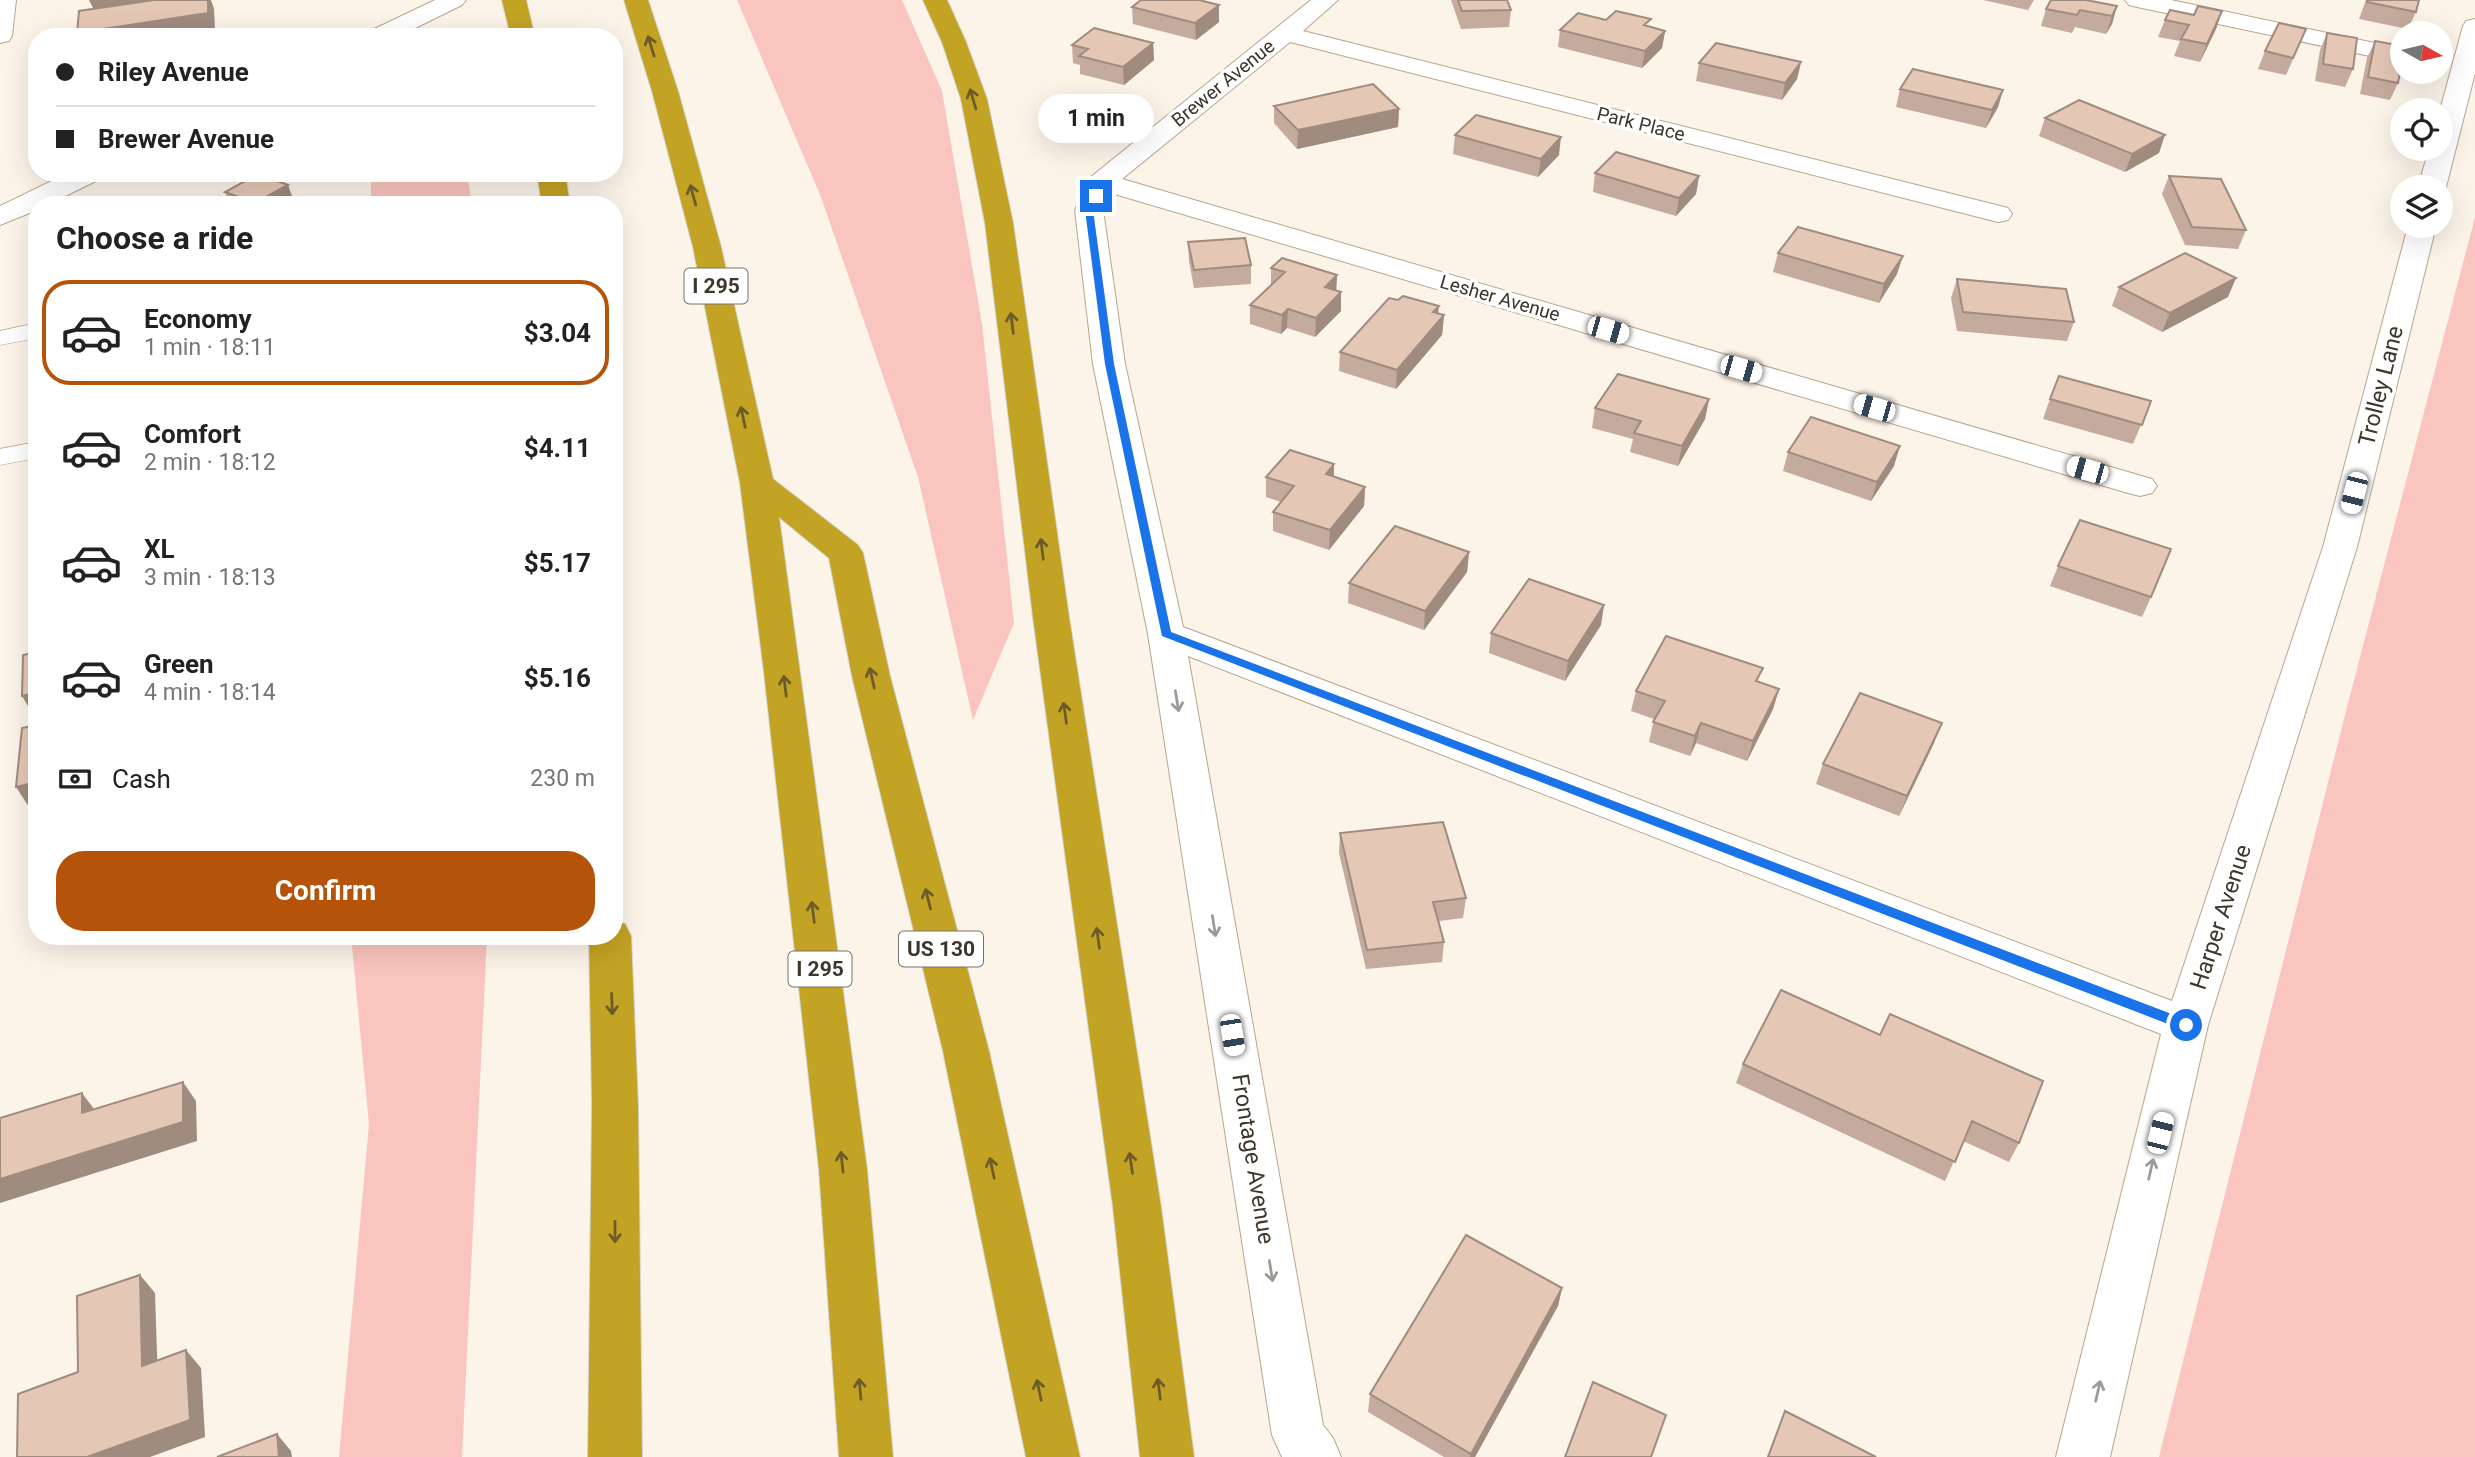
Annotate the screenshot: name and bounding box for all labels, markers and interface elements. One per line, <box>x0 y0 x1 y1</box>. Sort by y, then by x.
north arrow <box>2390 21 2454 84</box>
map controls <box>2390 21 2453 238</box>
street label: Brewer Avenue <box>1167 34 1279 132</box>
one-way arrow <box>643 35 656 57</box>
text: Riley Avenue <box>98 57 249 87</box>
one-way arrow <box>966 89 979 111</box>
callout: 1 min <box>1038 94 1154 144</box>
button: locate <box>2390 98 2453 161</box>
street label: Park Place <box>1595 102 1687 146</box>
text: 1 min <box>1067 105 1125 132</box>
text: Brewer Avenue <box>98 124 274 154</box>
button: layers <box>2390 175 2453 238</box>
route end <box>1080 180 1112 212</box>
one-way arrow <box>686 184 699 207</box>
text: Choose a ride <box>56 219 253 257</box>
road number: I 295 <box>684 268 748 304</box>
street label: Lesher Avenue <box>1437 270 1563 326</box>
icon: car <box>60 301 123 364</box>
text: Economy <box>144 304 251 334</box>
one-way arrow <box>1006 312 1019 335</box>
car <box>1585 314 1632 346</box>
text: $3.04 <box>524 318 591 348</box>
street label: Trolley Lane <box>2353 323 2409 449</box>
text: 1 min · 18:11 <box>144 334 276 361</box>
car <box>1718 353 1765 385</box>
car <box>1851 392 1898 424</box>
one-way arrow <box>735 406 749 429</box>
icon: car <box>60 416 123 479</box>
text: Comfort <box>144 419 241 449</box>
text: $4.11 <box>524 433 591 463</box>
text: 2 min · 18:12 <box>144 449 276 476</box>
car <box>2064 454 2111 486</box>
car <box>2339 470 2370 516</box>
icon: car <box>60 531 123 594</box>
text: XL <box>144 534 175 564</box>
one-way arrow <box>1035 538 1048 561</box>
text: $5.17 <box>524 548 591 578</box>
text: 3 min · 18:13 <box>144 564 276 591</box>
icon: car <box>60 646 123 709</box>
text: Green <box>144 649 214 679</box>
text: $5.16 <box>524 663 591 693</box>
one-way arrow <box>864 667 878 690</box>
one-way arrow <box>778 675 791 698</box>
text: 4 min · 18:14 <box>144 679 276 706</box>
one-way arrow <box>1171 689 1184 712</box>
one-way arrow <box>1058 702 1071 725</box>
icon: cash <box>56 760 94 798</box>
text: Cash <box>112 764 171 794</box>
text: 230 m <box>530 765 595 792</box>
street label: Harper Avenue <box>2185 841 2257 993</box>
button: Confirm <box>56 851 595 931</box>
one-way arrow <box>921 888 934 911</box>
one-way arrow <box>806 901 819 924</box>
one-way arrow <box>1208 914 1221 937</box>
one-way arrow <box>1091 927 1104 950</box>
road number: US 130 <box>899 932 983 967</box>
road number: I 295 <box>788 951 852 986</box>
one-way arrow <box>605 993 619 1016</box>
route start <box>2170 1009 2202 1041</box>
car <box>1219 1013 1246 1057</box>
street label: Frontage Avenue <box>1226 1072 1280 1246</box>
car <box>2145 1110 2176 1156</box>
one-way arrow <box>835 1151 848 1174</box>
one-way arrow <box>1124 1153 1137 1175</box>
one-way arrow <box>984 1157 998 1180</box>
one-way arrow <box>2145 1158 2158 1181</box>
one-way arrow <box>608 1220 622 1243</box>
one-way arrow <box>1265 1259 1278 1282</box>
one-way arrow <box>853 1378 866 1401</box>
one-way arrow <box>1152 1378 1165 1401</box>
one-way arrow <box>1031 1379 1045 1402</box>
one-way arrow <box>2092 1380 2106 1403</box>

